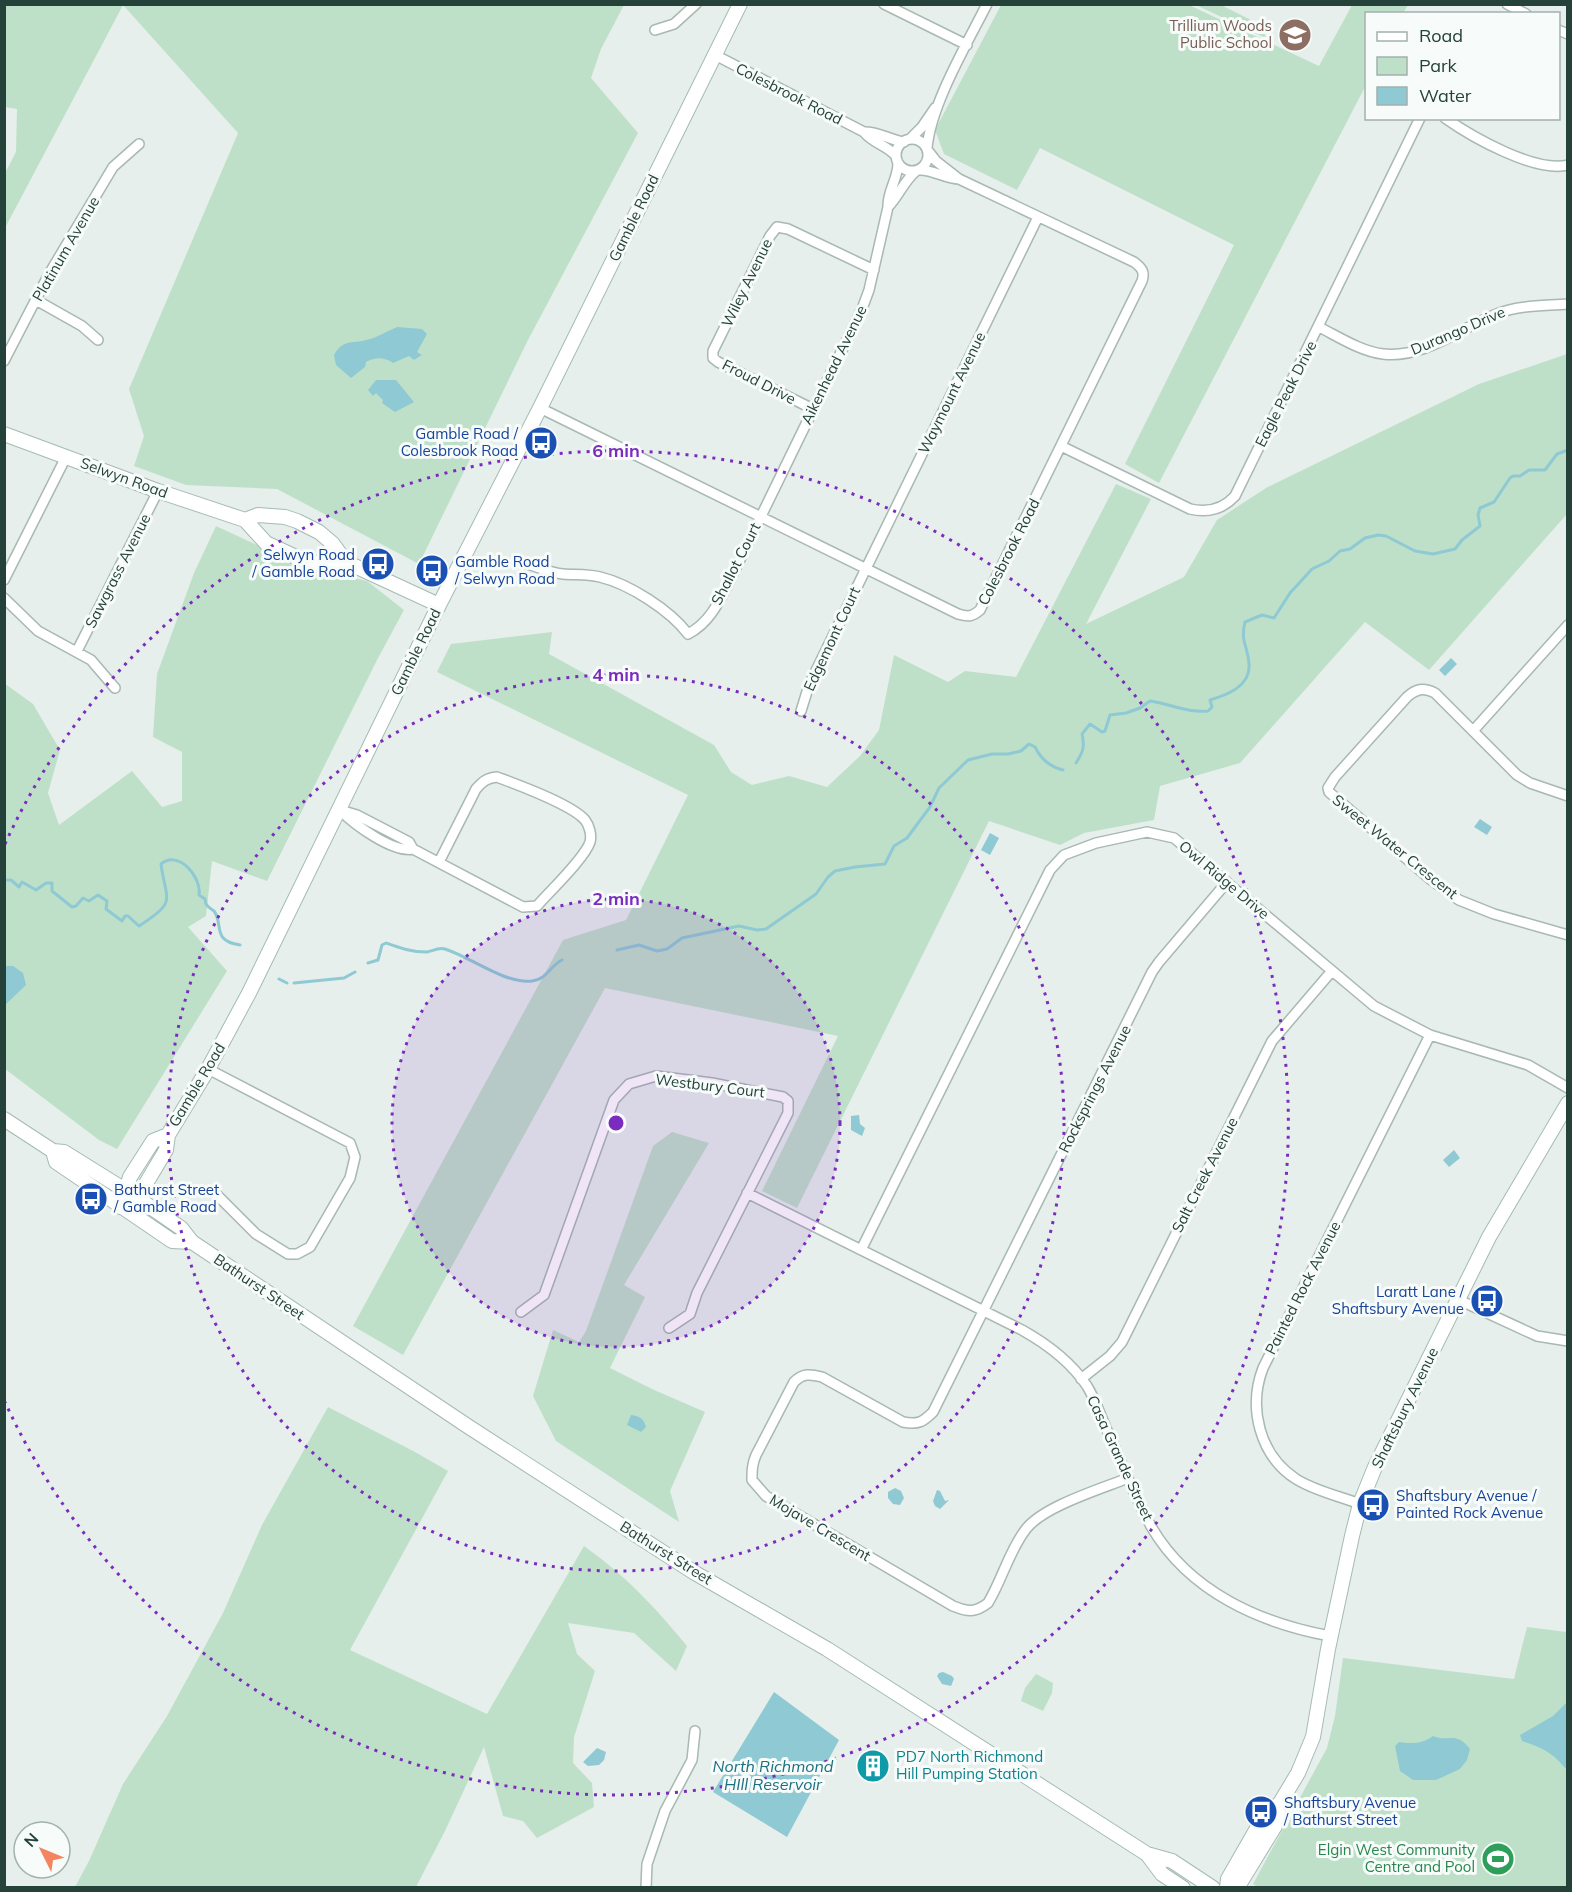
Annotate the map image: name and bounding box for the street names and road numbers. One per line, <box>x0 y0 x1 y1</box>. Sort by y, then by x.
street label: Colesbrook Road <box>733 58 846 129</box>
street label: Gamble Road <box>604 171 663 264</box>
street label: Platinum Avenue <box>28 193 103 305</box>
street label: Wiley Avenue <box>717 235 776 330</box>
street label: Aikenhead Avenue <box>796 302 871 427</box>
street label: Durango Drive <box>1408 302 1508 359</box>
street label: Waymount Avenue <box>914 329 989 457</box>
street label: Eagle Peak Drive <box>1251 337 1321 450</box>
street label: Froud Drive <box>719 355 799 408</box>
street label: Selwyn Road <box>78 453 171 502</box>
street label: Colesbrook Road <box>973 495 1044 608</box>
street label: Sawgrass Avenue <box>81 510 155 631</box>
street label: Shallot Court <box>707 519 764 608</box>
street label: Edgemont Court <box>799 584 864 694</box>
street label: Gamble Road <box>386 605 445 698</box>
street label: Sweet Water Crescent <box>1329 790 1462 903</box>
street label: Owl Ridge Drive <box>1175 836 1273 923</box>
street label: Rocksprings Avenue <box>1054 1022 1135 1156</box>
street label: Gamble Road <box>164 1039 229 1130</box>
street label: Westbury Court <box>654 1069 766 1102</box>
street label: Salt Creek Avenue <box>1167 1114 1242 1236</box>
street label: Painted Rock Avenue <box>1261 1218 1344 1358</box>
street label: Bathurst Street <box>210 1249 308 1324</box>
street label: Shaftsbury Avenue <box>1367 1344 1442 1471</box>
street label: Casa Grande Street <box>1083 1392 1158 1523</box>
street label: Mojave Crescent <box>766 1490 874 1565</box>
street label: Bathurst Street <box>617 1517 716 1589</box>

